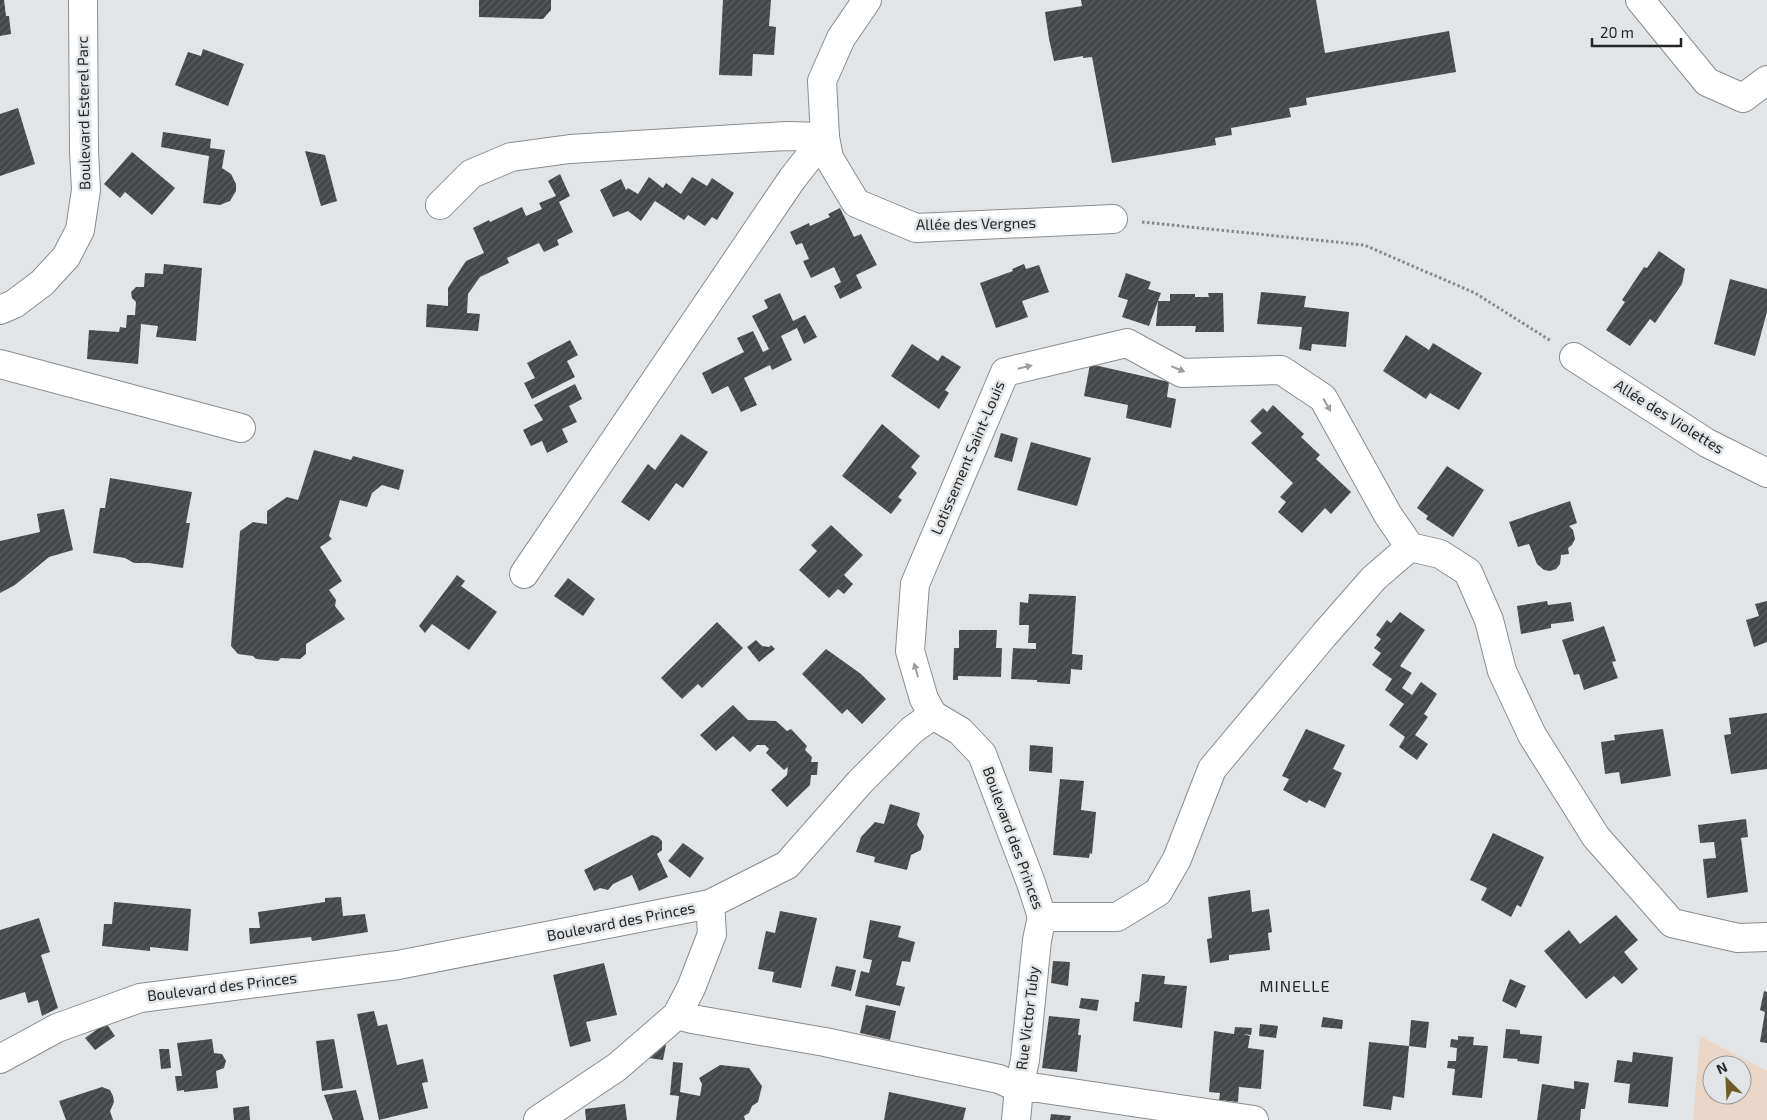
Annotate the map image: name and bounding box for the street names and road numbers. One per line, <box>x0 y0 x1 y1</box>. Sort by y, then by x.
street label: Boulevard Esterel Parc <box>73 36 93 190</box>
street label: Allée des Vergnes <box>916 213 1036 233</box>
street label: Allée des Violettes <box>1611 375 1728 457</box>
street label: Lotissement Saint-Louis <box>926 378 1008 537</box>
street label: Boulevard des Princes <box>980 764 1048 911</box>
street label: Boulevard des Princes <box>545 898 696 944</box>
street label: Rue Victor Tuby <box>1012 965 1042 1071</box>
street label: Boulevard des Princes <box>146 968 298 1004</box>

